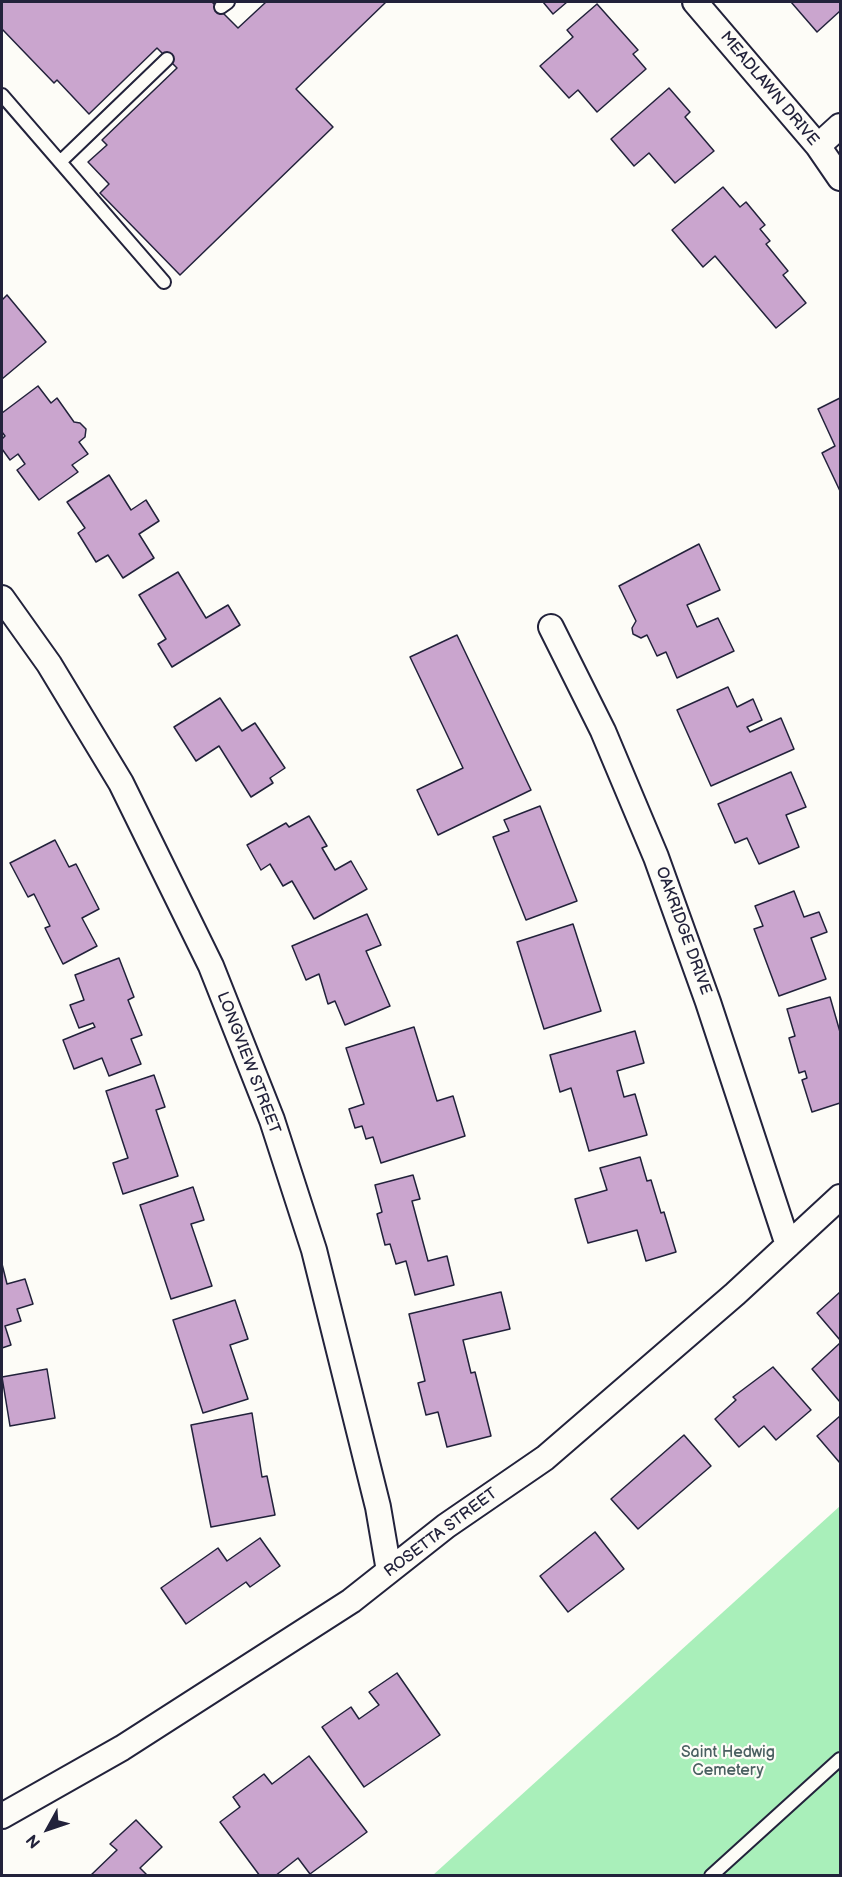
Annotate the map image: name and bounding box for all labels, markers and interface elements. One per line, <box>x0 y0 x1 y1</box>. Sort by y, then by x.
street label: MEADLAWN DRIVE <box>716 28 822 150</box>
street label: OAKRIDGE DRIVE <box>651 864 715 998</box>
street label: LONGVIEW STREET <box>212 989 284 1137</box>
street label: ROSETTA STREET <box>381 1484 501 1582</box>
park label: Saint Hedwig Cemetery <box>681 1743 775 1781</box>
north arrow <box>18 1799 78 1859</box>
text: N <box>23 1830 45 1852</box>

